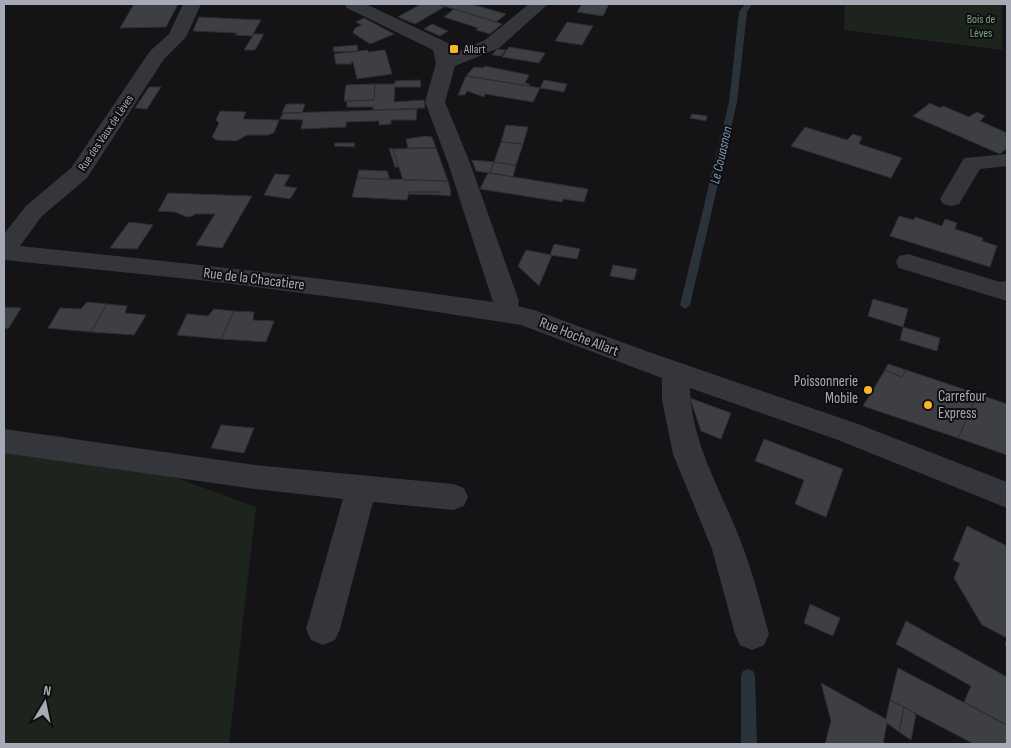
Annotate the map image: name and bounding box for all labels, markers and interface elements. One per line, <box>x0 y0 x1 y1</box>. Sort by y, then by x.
park label: Bois de Lèves <box>967 12 995 41</box>
place label: Allart <box>463 42 486 57</box>
marker: Allart <box>448 43 460 55</box>
street label: Rue des Vaux de Lèves <box>75 92 137 174</box>
water label: Le Couasnon <box>706 124 736 185</box>
street label: Rue de la Chacatiere <box>202 263 306 295</box>
street label: Rue Hoche Allart <box>537 313 622 361</box>
place label: Poissonnerie Mobile <box>794 372 858 408</box>
marker: Poissonnerie Mobile <box>862 384 874 396</box>
place label: Carrefour Express <box>938 387 987 423</box>
marker: Carrefour Express <box>922 399 934 411</box>
north arrow <box>20 678 70 728</box>
text: N <box>42 682 52 700</box>

